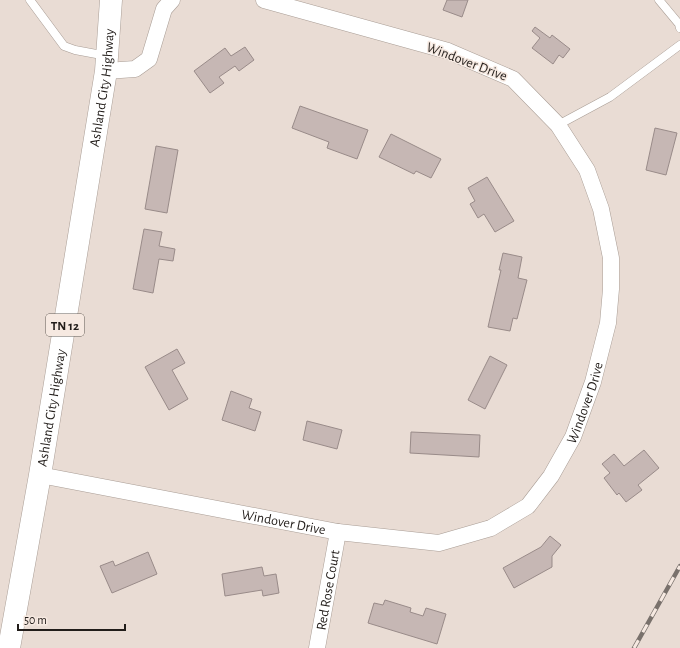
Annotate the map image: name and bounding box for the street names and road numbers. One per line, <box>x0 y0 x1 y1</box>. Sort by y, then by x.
street label: Ashland City Highway <box>88 28 117 148</box>
street label: Windover Drive <box>424 40 509 84</box>
road number: TN 12 <box>46 314 84 336</box>
street label: Ashland City Highway <box>35 348 68 468</box>
street label: Windover Drive <box>565 361 606 446</box>
street label: Windover Drive <box>240 508 327 537</box>
street label: Red Rose Court <box>314 548 343 631</box>

